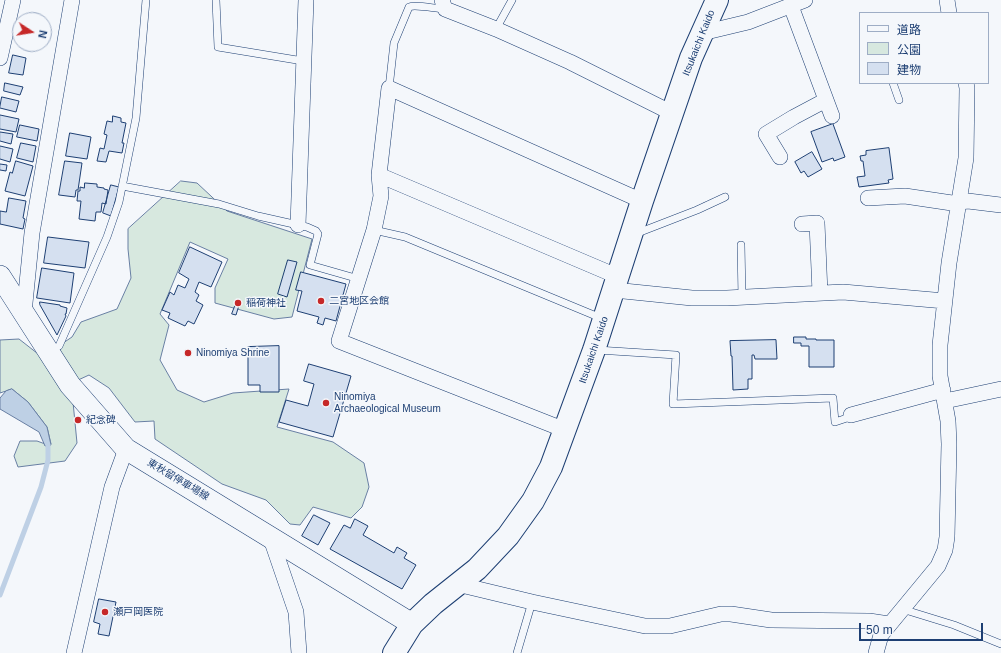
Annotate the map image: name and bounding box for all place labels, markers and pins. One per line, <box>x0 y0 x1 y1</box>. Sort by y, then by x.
place label: 二宮地区会館 <box>329 295 389 307</box>
marker: 二宮地区会館 <box>316 296 326 306</box>
place label: 稲荷神社 <box>246 297 286 309</box>
marker: 稲荷神社 <box>233 298 243 308</box>
place label: Ninomiya Shrine <box>196 347 269 359</box>
marker: Ninomiya Shrine <box>183 348 193 358</box>
place label: Ninomiya Archaeological Museum <box>334 391 441 414</box>
marker: Ninomiya Archaeological Museum <box>321 398 331 408</box>
place label: 紀念碑 <box>86 414 116 426</box>
marker: 紀念碑 <box>73 415 83 425</box>
place label: 瀬戸岡医院 <box>113 606 163 618</box>
marker: 瀬戸岡医院 <box>100 607 110 617</box>

